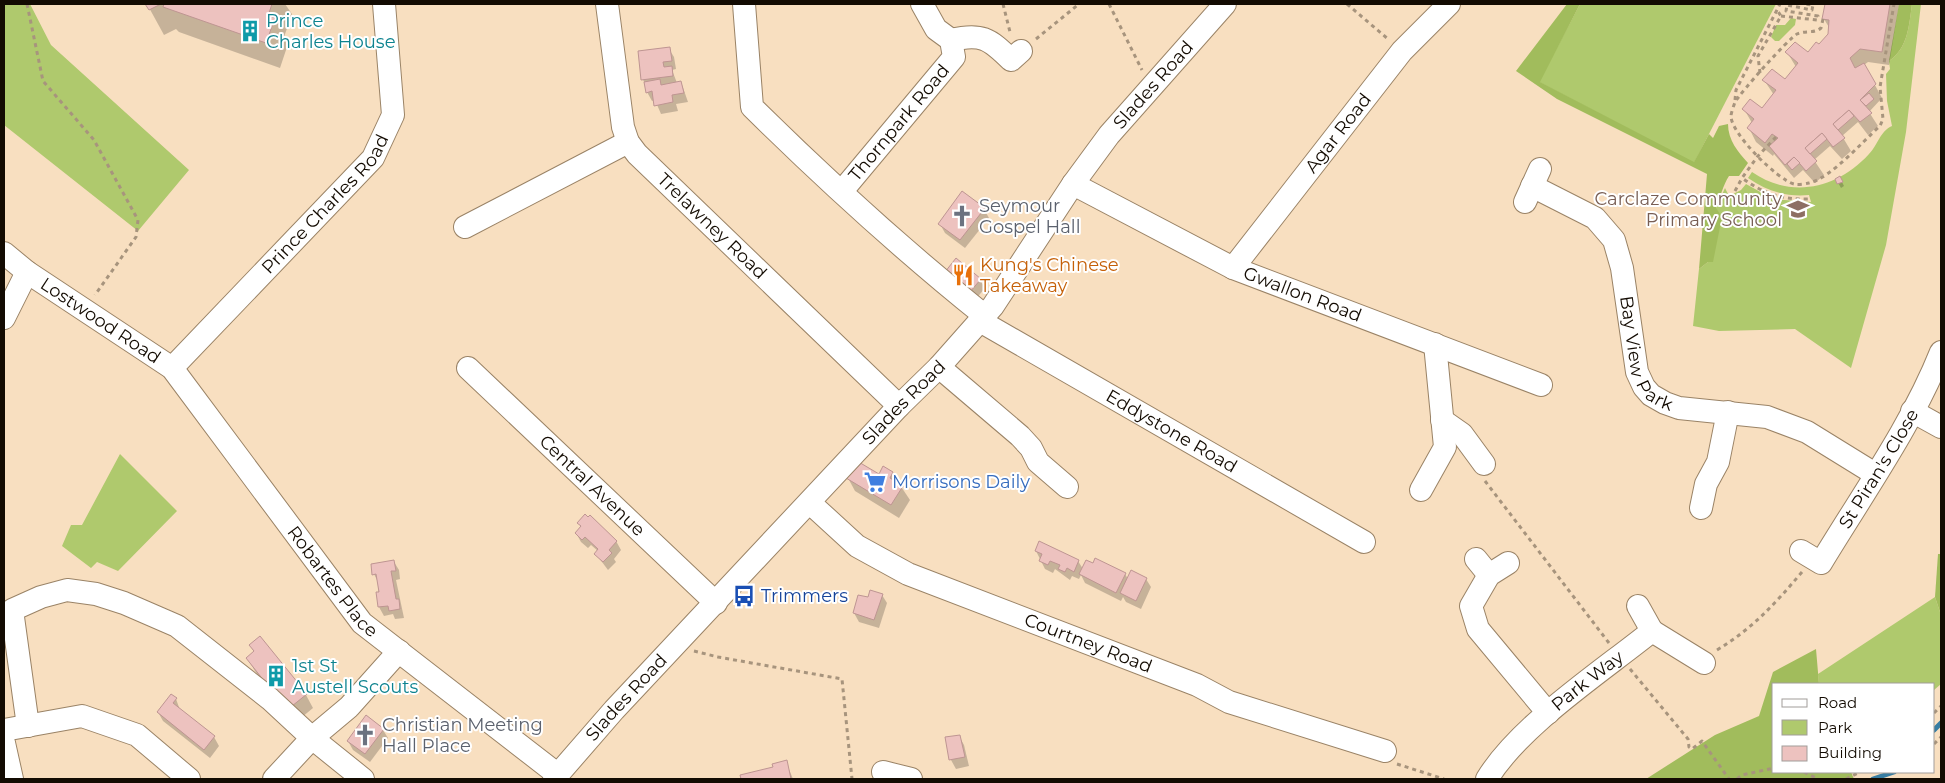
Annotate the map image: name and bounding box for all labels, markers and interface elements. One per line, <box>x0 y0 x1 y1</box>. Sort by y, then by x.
place label: Prince Charles House <box>266 10 396 53</box>
building icon: Prince Charles House <box>237 18 263 44</box>
street label: Slades Road <box>1109 36 1198 134</box>
street label: Thornpark Road <box>844 60 954 186</box>
street label: Agar Road <box>1300 89 1376 177</box>
street label: Prince Charles Road <box>257 131 393 279</box>
street label: Trelawney Road <box>653 168 771 284</box>
place label: Carclaze Community Primary School <box>1594 188 1782 231</box>
place label: Seymour Gospel Hall <box>979 195 1081 238</box>
school or university icon: Carclaze Community Primary School <box>1785 196 1811 222</box>
church icon: Seymour Gospel Hall <box>949 203 975 229</box>
place label: Kung's Chinese Takeaway <box>980 254 1119 297</box>
restaurant icon: Kung's Chinese Takeaway <box>950 262 976 288</box>
street label: Gwallon Road <box>1240 262 1365 327</box>
street label: Lostwood Road <box>36 273 165 368</box>
street label: Bay View Park <box>1615 294 1676 416</box>
street label: Slades Road <box>857 356 950 449</box>
street label: Eddystone Road <box>1102 385 1241 478</box>
street label: St Piran's Close <box>1834 405 1923 533</box>
street label: Central Avenue <box>535 430 650 541</box>
supermarket icon: Morrisons Daily <box>862 469 888 495</box>
place label: Morrisons Daily <box>892 471 1030 493</box>
street label: Robartes Place <box>282 522 382 642</box>
bus stop icon: Trimmers <box>731 583 757 609</box>
place label: Trimmers <box>761 585 848 607</box>
street label: Courtney Road <box>1021 609 1155 678</box>
street label: Park Way <box>1547 646 1628 716</box>
street label: Slades Road <box>581 649 672 746</box>
place label: 1st St Austell Scouts <box>292 655 419 698</box>
building icon: 1st St Austell Scouts <box>263 663 289 689</box>
legend <box>1772 683 1935 773</box>
text: Road <box>1818 693 1857 712</box>
place label: Christian Meeting Hall Place <box>382 714 543 757</box>
text: Park <box>1818 718 1852 737</box>
church icon: Christian Meeting Hall Place <box>352 722 378 748</box>
text: Building <box>1818 743 1882 762</box>

